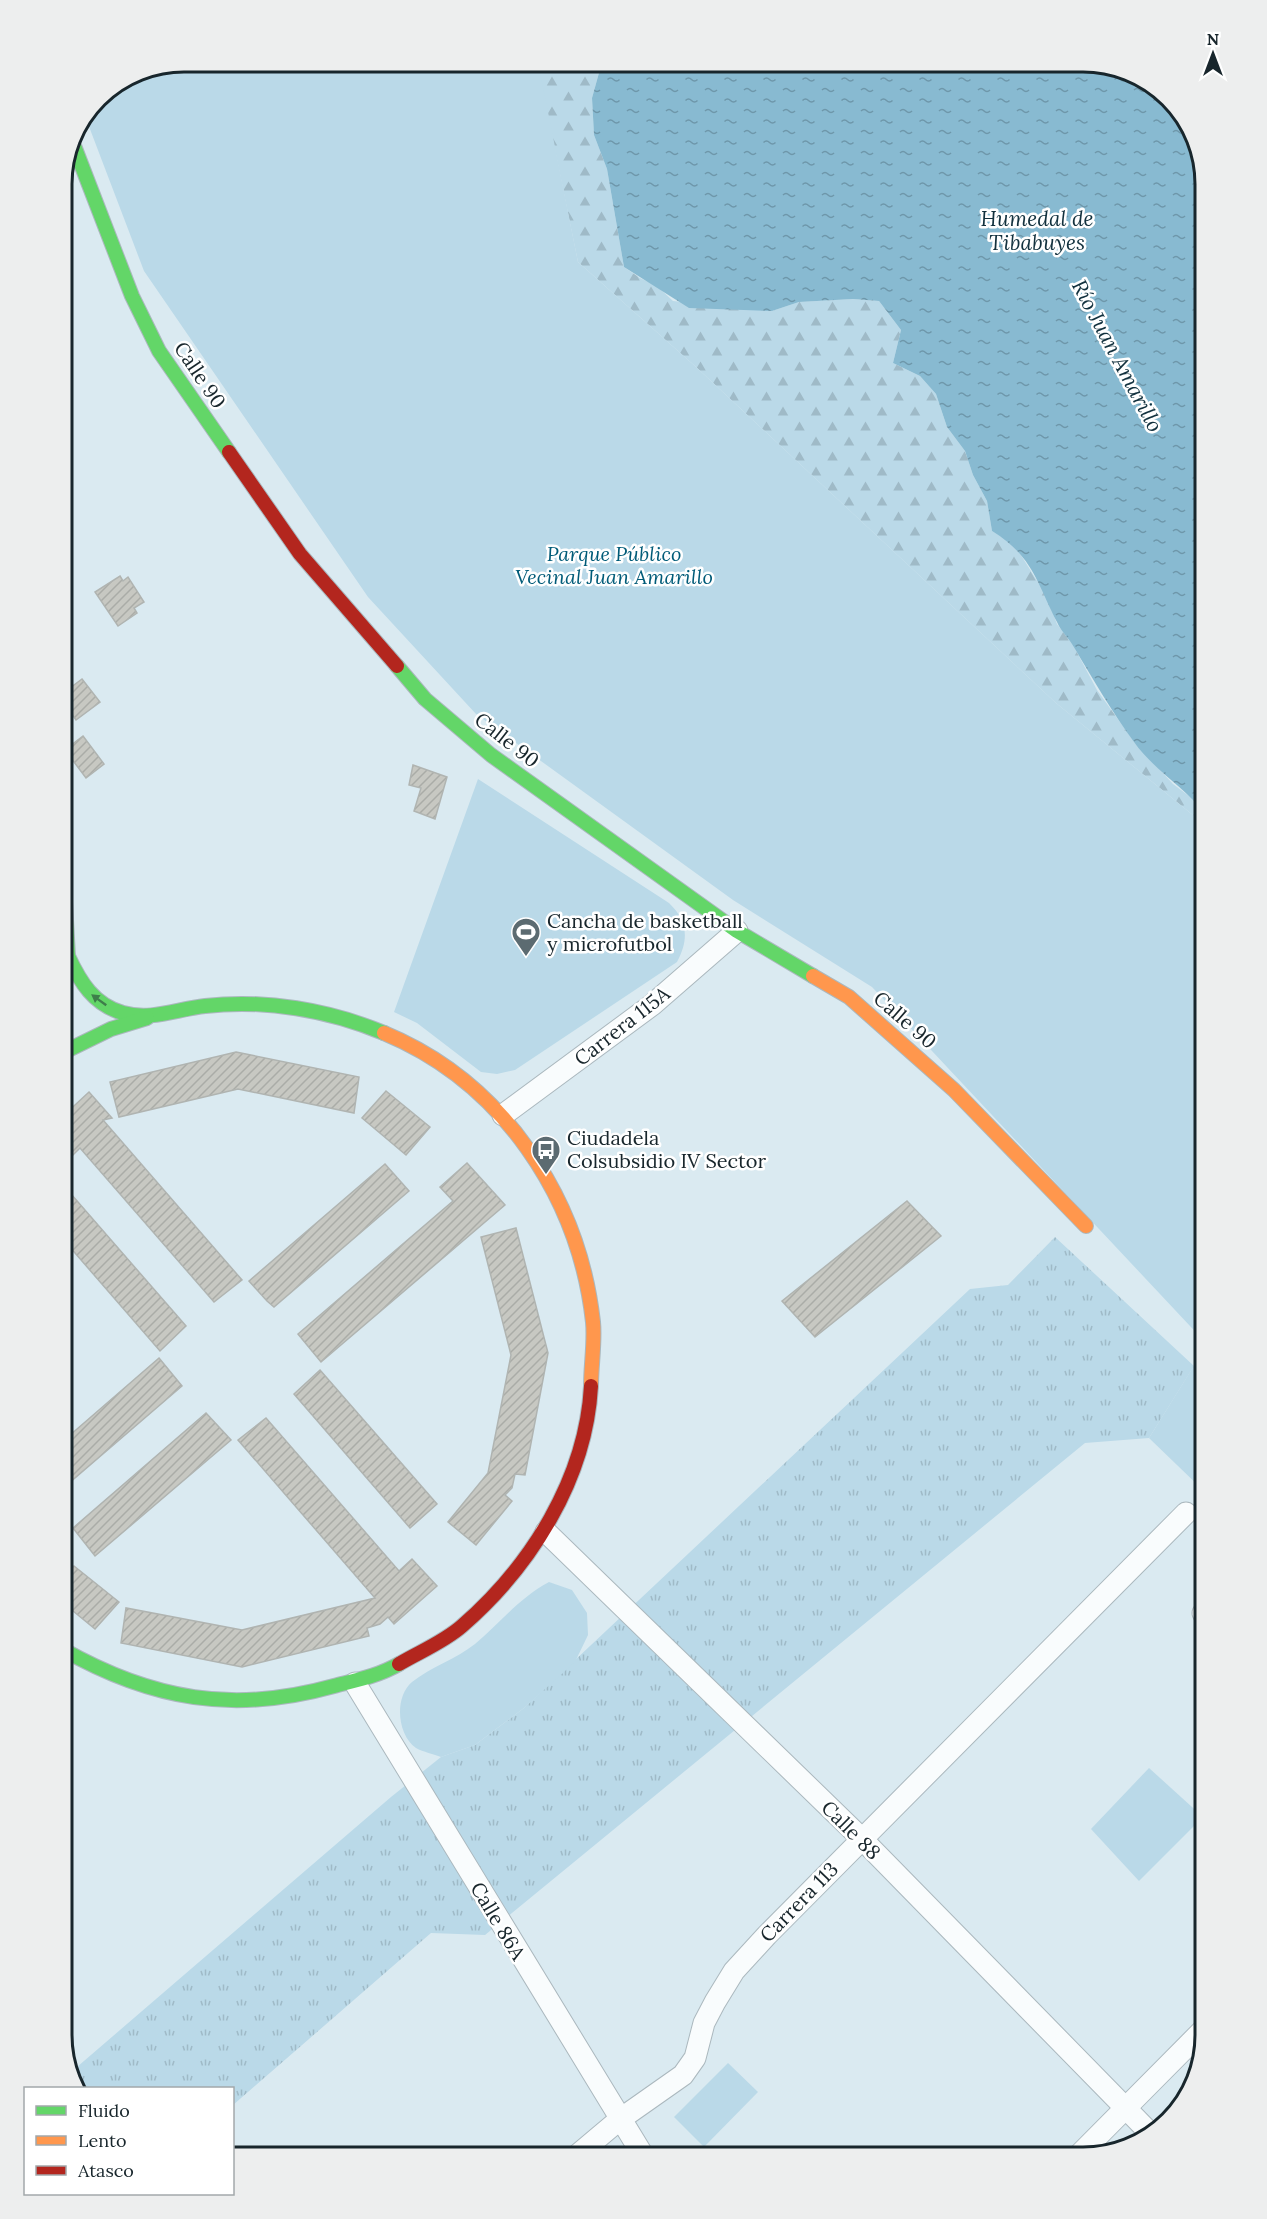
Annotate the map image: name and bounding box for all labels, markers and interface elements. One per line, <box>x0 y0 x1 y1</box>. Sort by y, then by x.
north arrow <box>1183 24 1243 84</box>
text: N <box>1207 29 1219 49</box>
water label: Humedal de Tibabuyes <box>980 205 1094 256</box>
water label: Río Juan Amarillo <box>1066 275 1169 437</box>
street label: Calle 90 <box>169 337 232 413</box>
park label: Parque Público Vecinal Juan Amarillo <box>515 541 713 589</box>
street label: Calle 90 <box>470 707 545 773</box>
place label: Cancha de basketball y microfutbol <box>547 908 743 956</box>
sports icon: Cancha de basketball y microfutbol <box>510 916 542 958</box>
street label: Carrera 115A <box>569 980 675 1071</box>
street label: Calle 90 <box>869 985 942 1054</box>
one-way arrow <box>91 994 107 1006</box>
place label: Ciudadela Colsubsidio IV Sector <box>567 1125 766 1173</box>
bus stop icon: Ciudadela Colsubsidio IV Sector <box>530 1134 562 1176</box>
street label: Calle 88 <box>816 1795 886 1865</box>
street label: Carrera 113 <box>754 1856 843 1947</box>
street label: Calle 86A <box>465 1877 532 1965</box>
legend <box>24 2087 234 2195</box>
text: Fluido <box>78 2099 130 2122</box>
text: Lento <box>78 2129 126 2152</box>
text: Atasco <box>77 2159 134 2182</box>

